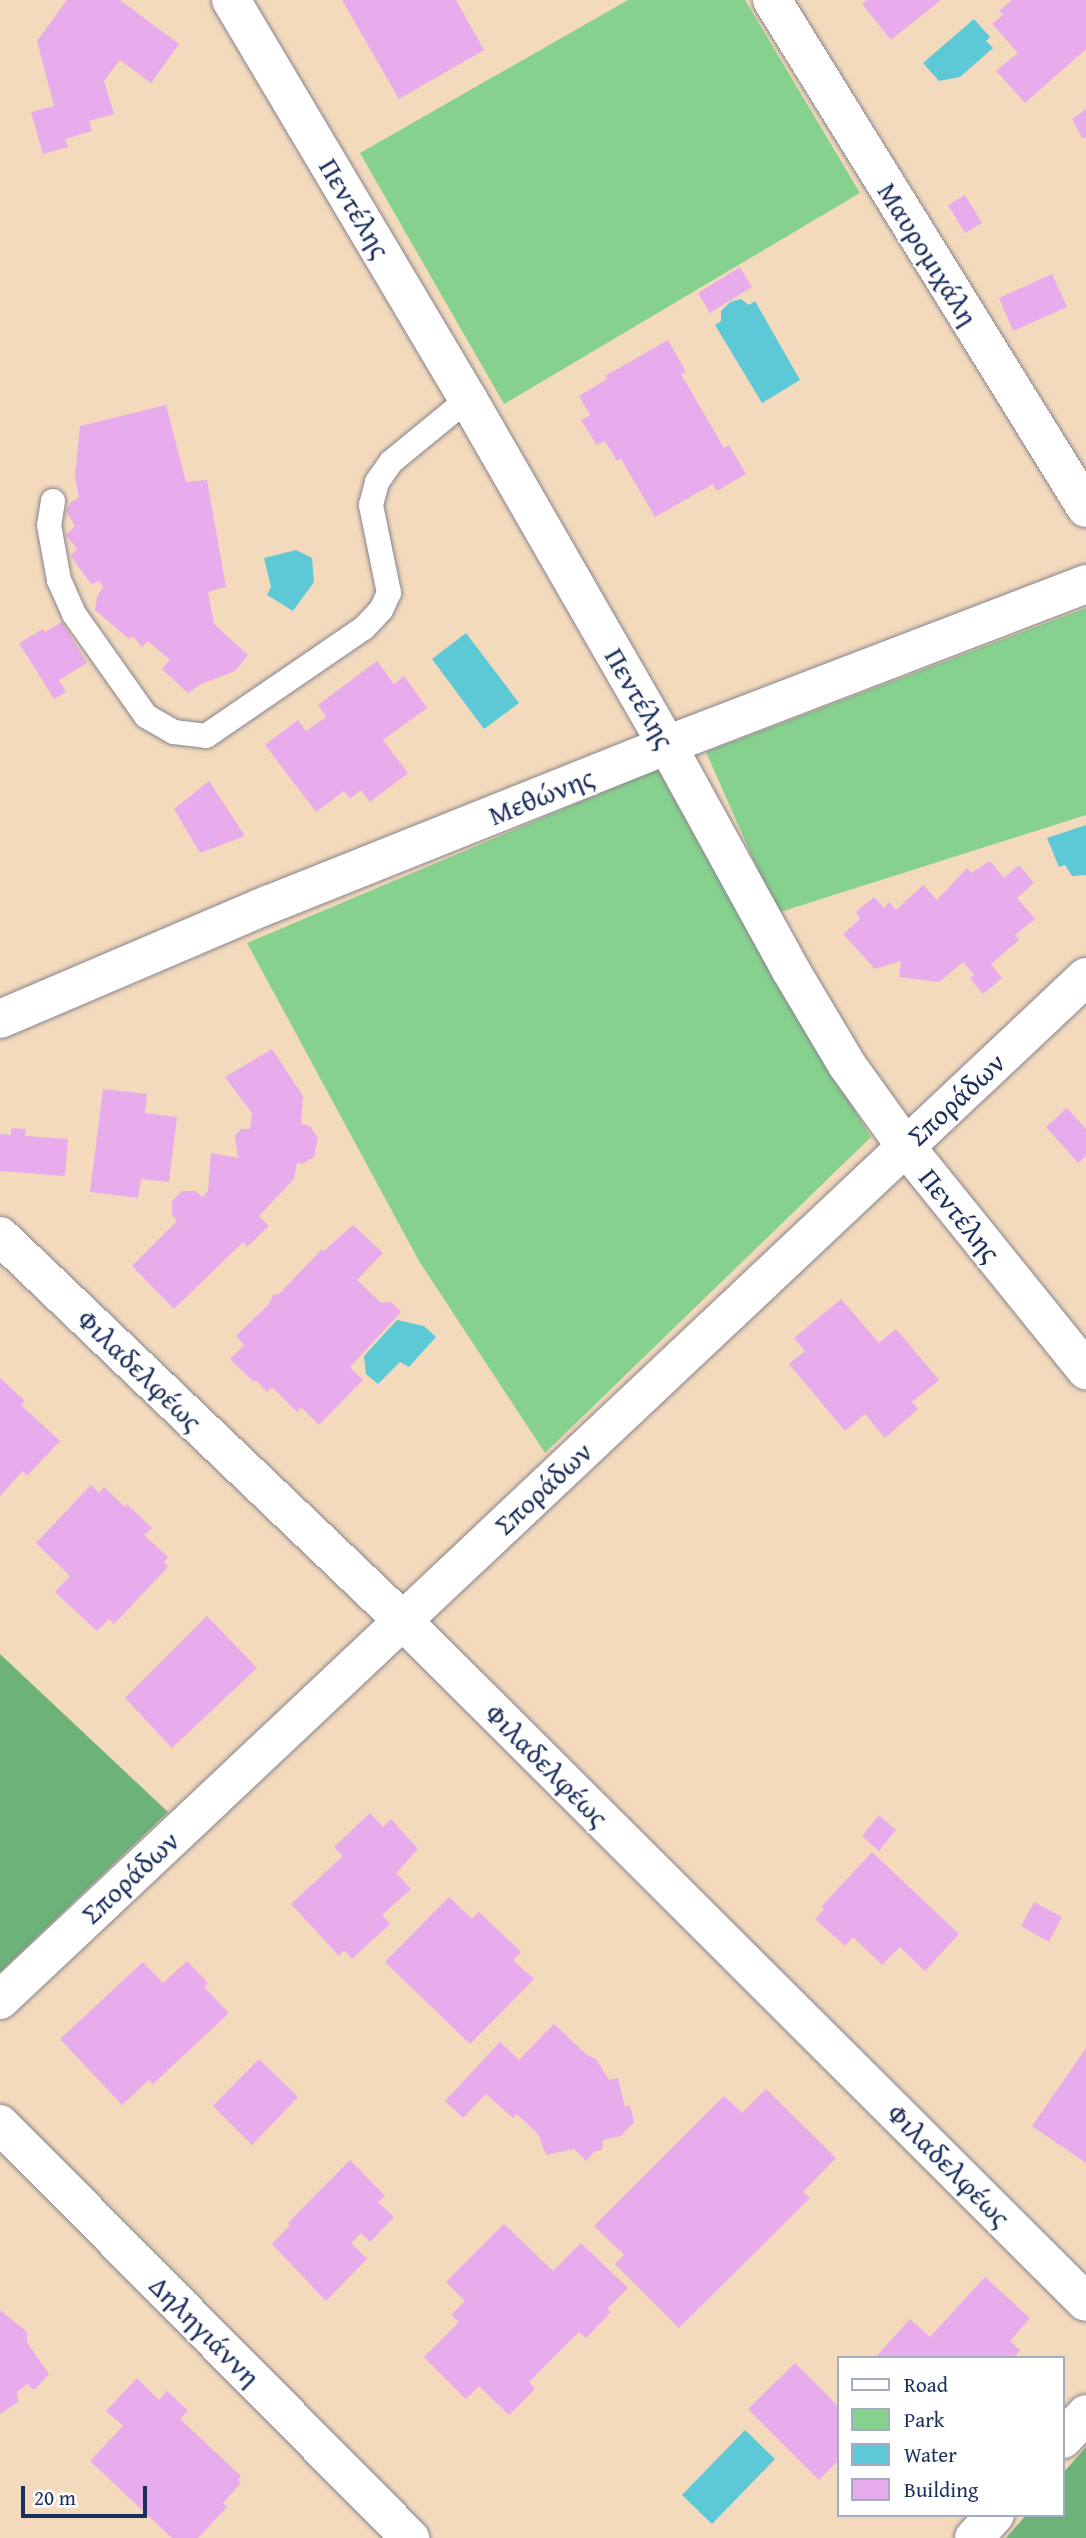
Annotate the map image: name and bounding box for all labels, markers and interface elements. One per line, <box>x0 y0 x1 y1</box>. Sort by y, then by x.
street label: Πεντέλης <box>312 152 398 264</box>
street label: Μαυρομιχάλη <box>871 176 985 332</box>
street label: Πεντέλης <box>598 642 682 754</box>
street label: Μεθώνης <box>483 760 599 832</box>
street label: Σποράδων <box>900 1045 1012 1153</box>
street label: Πεντέλης <box>912 1161 1008 1269</box>
street label: Φιλαδελφέως <box>70 1302 210 1438</box>
street label: Σποράδων <box>487 1434 599 1542</box>
street label: Φιλαδελφέως <box>478 1696 616 1834</box>
street label: Σποράδων <box>74 1823 186 1931</box>
street label: Φιλαδελφέως <box>880 2096 1018 2234</box>
street label: Δηληγιάννη <box>143 2269 267 2393</box>
legend <box>838 2356 1065 2517</box>
text: Road <box>904 2369 948 2400</box>
text: Park <box>904 2404 945 2435</box>
text: Water <box>904 2439 957 2470</box>
scale bar <box>24 2472 150 2516</box>
text: Building <box>904 2474 978 2505</box>
text: 20 m <box>34 2482 76 2513</box>

